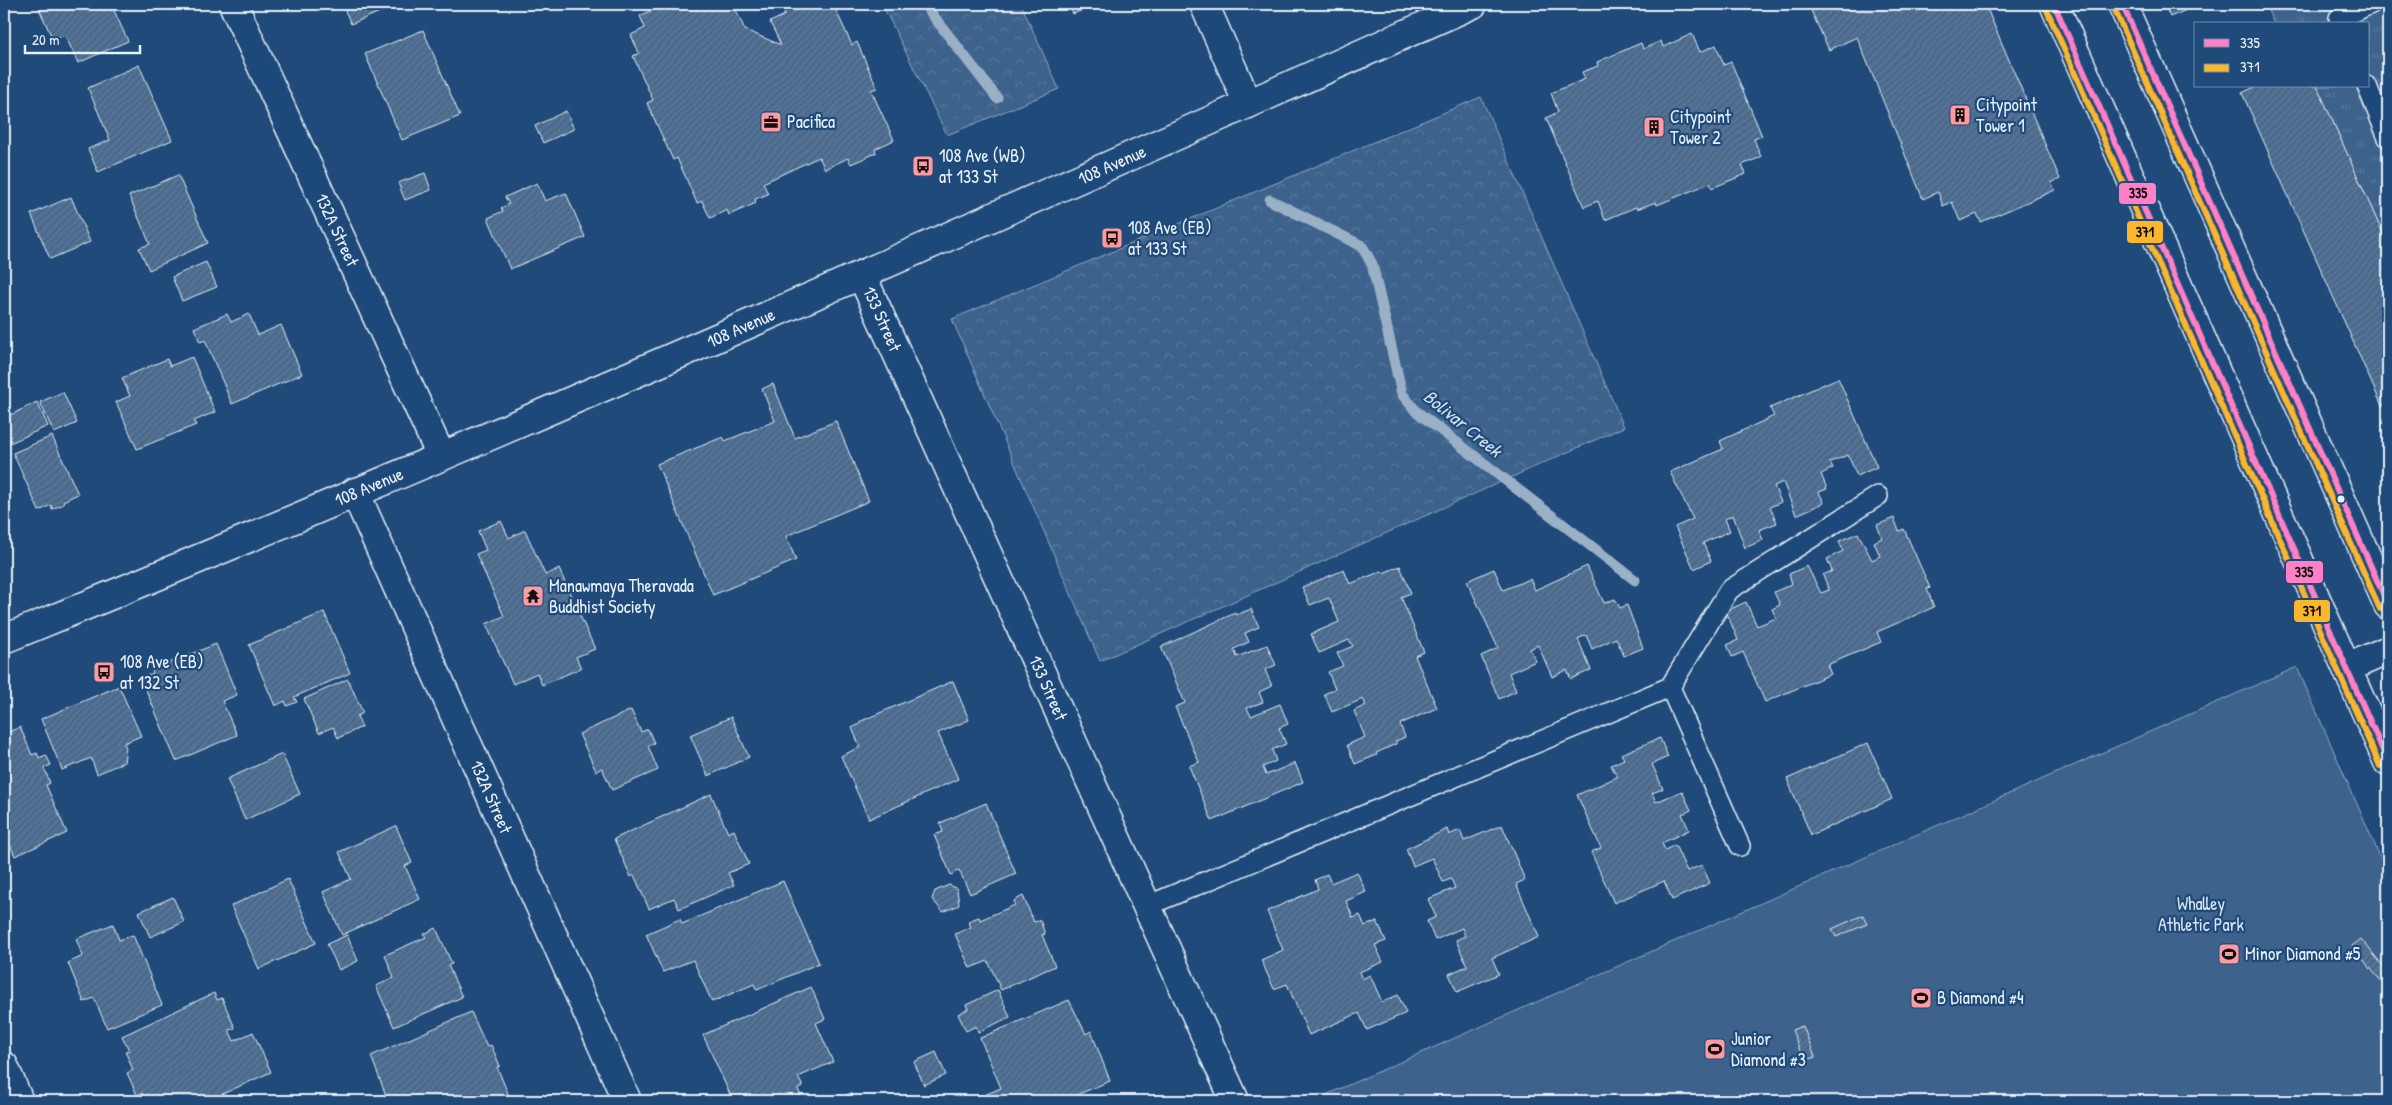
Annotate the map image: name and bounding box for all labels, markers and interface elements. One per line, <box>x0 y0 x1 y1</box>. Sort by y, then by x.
scale bar <box>25 22 140 54</box>
legend <box>2194 22 2370 88</box>
text: 20 m <box>32 29 59 50</box>
text: 335 <box>2240 32 2260 53</box>
text: 371 <box>2240 56 2260 77</box>
place label: Citypoint Tower 1 <box>1976 92 2038 138</box>
building icon: Citypoint Tower 1 <box>1948 103 1972 127</box>
place label: Citypoint Tower 2 <box>1670 104 1732 150</box>
place label: Pacifica <box>787 109 835 134</box>
office icon: Pacifica <box>759 110 783 134</box>
building icon: Citypoint Tower 2 <box>1642 115 1666 139</box>
street label: 108 Avenue <box>1074 138 1150 191</box>
place label: 108 Ave (WB) at 133 St <box>939 143 1026 189</box>
bus stop icon: 108 Ave (WB) at 133 St <box>911 154 935 178</box>
line badge: 335 <box>2118 182 2157 205</box>
text: 335 <box>2129 183 2147 202</box>
street label: 132A Street <box>310 189 366 271</box>
place label: 108 Ave (EB) at 133 St <box>1128 215 1211 261</box>
line badge: 371 <box>2126 220 2164 244</box>
text: 371 <box>2136 222 2154 241</box>
bus stop icon: 108 Ave (EB) at 133 St <box>1100 226 1124 250</box>
street label: 133 Street <box>857 282 908 356</box>
street label: 108 Avenue <box>703 301 779 354</box>
water label: Bolivar Creek <box>1418 383 1509 464</box>
street label: 108 Avenue <box>331 461 407 512</box>
unlabelled marker <box>2336 494 2346 504</box>
line badge: 335 <box>2285 560 2324 584</box>
text: 335 <box>2295 562 2313 581</box>
place label: Manawmaya Theravada Buddhist Society <box>549 573 694 619</box>
temple icon: Manawmaya Theravada Buddhist Society <box>521 584 545 608</box>
line badge: 371 <box>2293 599 2331 623</box>
text: 371 <box>2303 601 2321 620</box>
place label: 108 Ave (EB) at 132 St <box>120 649 203 695</box>
street label: 133 Street <box>1023 651 1074 725</box>
bus stop icon: 108 Ave (EB) at 132 St <box>92 660 116 684</box>
street label: 132A Street <box>464 756 519 838</box>
park label: Whalley Athletic Park <box>2158 891 2245 937</box>
place label: Minor Diamond #5 <box>2245 941 2361 966</box>
sports icon: Minor Diamond #5 <box>2217 942 2241 966</box>
place label: B Diamond #4 <box>1937 985 2024 1010</box>
sports icon: B Diamond #4 <box>1909 986 1933 1010</box>
place label: Junior Diamond #3 <box>1731 1026 1806 1072</box>
sports icon: Junior Diamond #3 <box>1703 1037 1727 1061</box>

